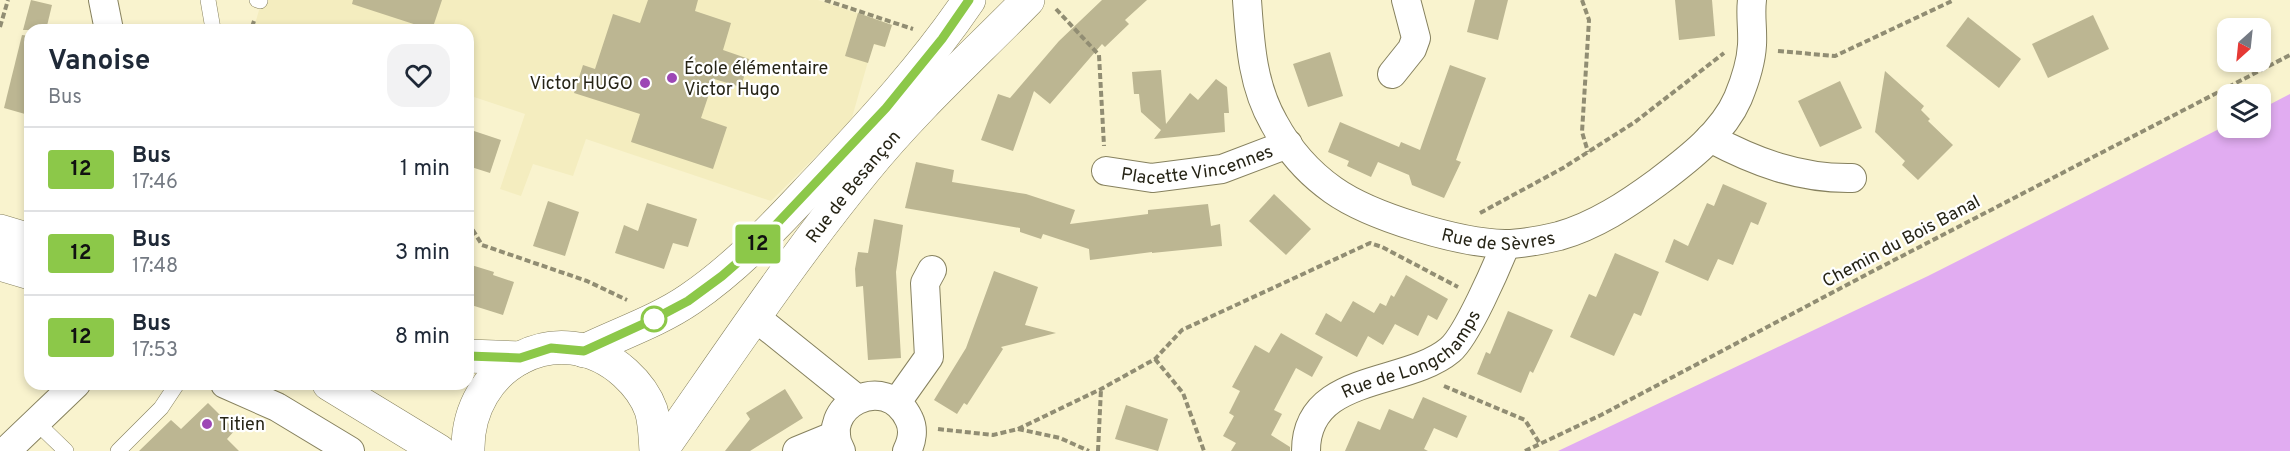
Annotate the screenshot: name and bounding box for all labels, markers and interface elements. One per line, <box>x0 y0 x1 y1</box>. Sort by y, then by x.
north arrow <box>2217 18 2271 72</box>
map controls <box>2217 18 2271 138</box>
text: Vanoise <box>48 44 150 80</box>
button: heart <box>387 44 450 107</box>
place label: École élémentaire Victor Hugo <box>684 56 828 102</box>
marker: École élémentaire Victor Hugo <box>665 71 679 85</box>
place label: Victor HUGO <box>530 73 633 96</box>
marker: Victor HUGO <box>638 76 652 90</box>
button: layers <box>2217 84 2271 138</box>
text: Bus <box>48 85 82 111</box>
street label: Rue de Besançon <box>802 126 907 248</box>
street label: Placette Vincennes <box>1119 141 1277 191</box>
text: Bus <box>132 143 171 170</box>
text: 12 <box>70 156 92 183</box>
text: 1 min <box>400 156 450 183</box>
text: 17:46 <box>132 170 178 196</box>
street label: Chemin du Bois Banal <box>1819 191 1985 294</box>
line badge: 12 <box>731 224 785 264</box>
street label: Rue de Sèvres <box>1439 224 1557 257</box>
text: Bus <box>132 227 171 254</box>
text: 12 <box>747 231 769 258</box>
text: 12 <box>70 240 92 267</box>
text: 3 min <box>395 240 450 267</box>
text: 17:48 <box>132 254 178 280</box>
unlabelled marker <box>641 306 667 332</box>
street label: Rue de Longchamps <box>1338 307 1487 405</box>
text: Bus <box>132 311 171 338</box>
text: 12 <box>70 324 92 351</box>
text: 8 min <box>395 324 450 351</box>
text: 17:53 <box>132 338 178 364</box>
place label: Titien <box>219 414 265 437</box>
marker: Titien <box>200 417 214 431</box>

